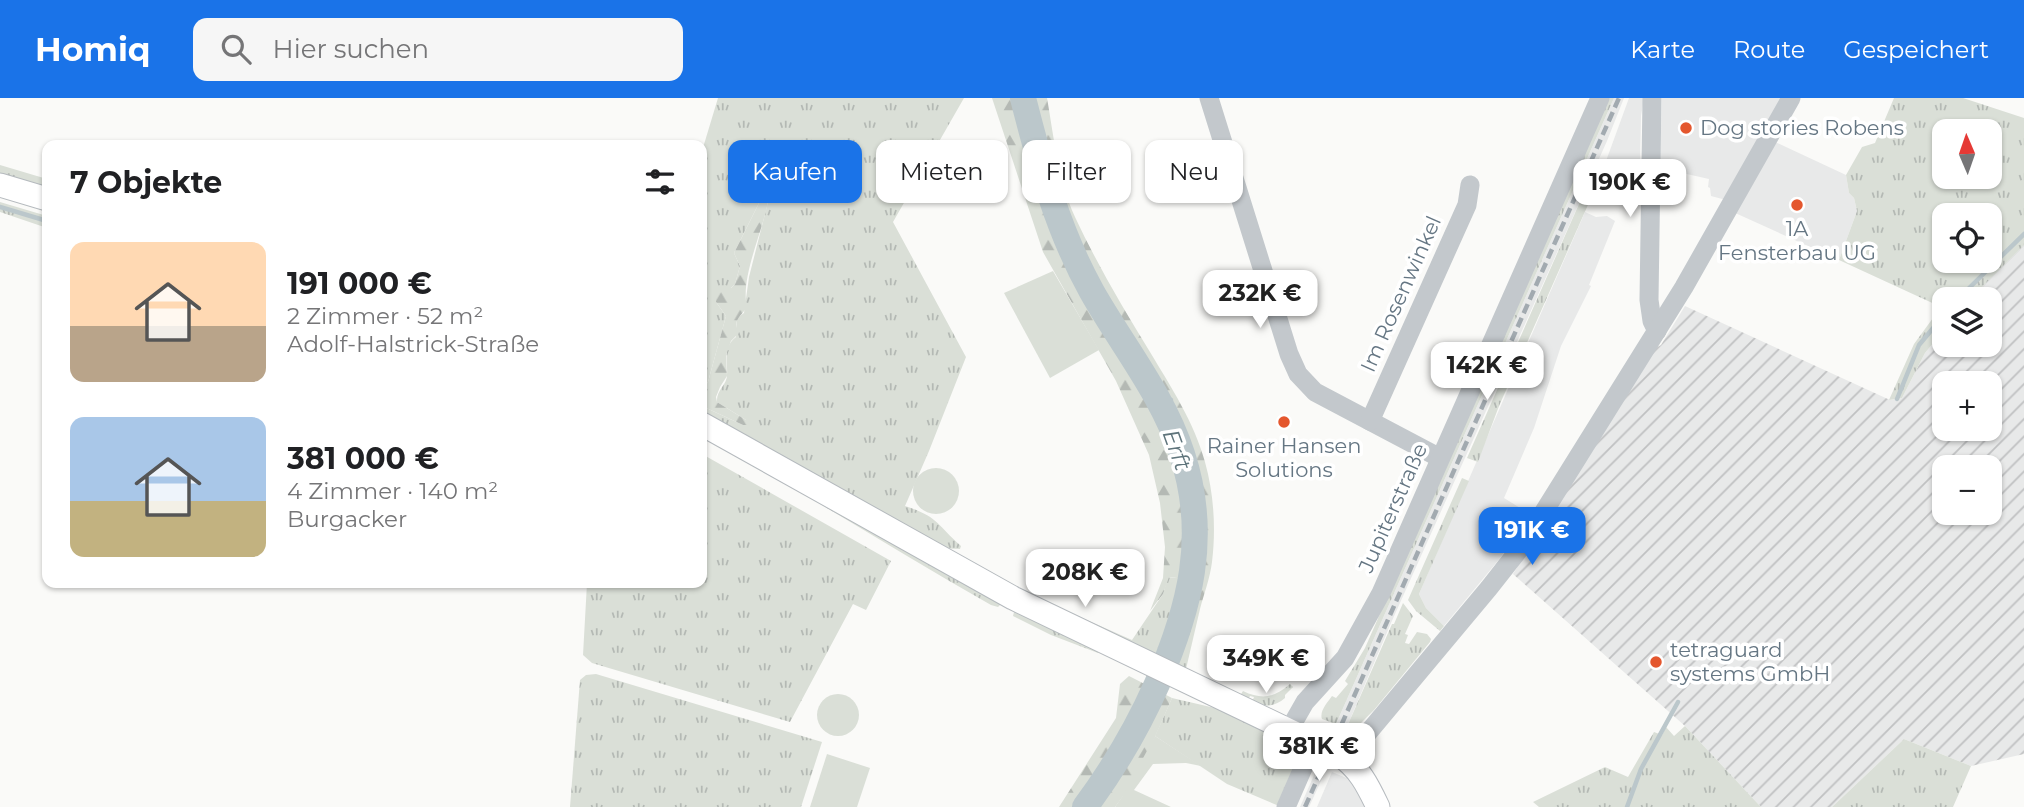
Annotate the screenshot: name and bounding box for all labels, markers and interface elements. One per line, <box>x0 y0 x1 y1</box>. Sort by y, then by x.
search box <box>193 18 683 81</box>
text: Homiq <box>35 29 151 69</box>
icon: search <box>217 30 255 68</box>
text: Hier suchen <box>273 33 429 65</box>
text: Karte <box>1630 35 1695 64</box>
text: Route <box>1733 35 1805 64</box>
text: Gespeichert <box>1843 35 1989 64</box>
place label: Dog stories Robens <box>1700 115 1904 140</box>
north arrow <box>1932 119 2002 189</box>
map controls <box>1932 119 2002 525</box>
marker: Dog stories Robens <box>1678 120 1694 136</box>
chip: Kaufen <box>728 140 862 203</box>
chip: Mieten <box>876 140 1008 203</box>
chip: Filter <box>1022 140 1131 203</box>
chip: Neu <box>1145 140 1243 203</box>
pin: 190K € <box>1573 159 1687 219</box>
icon: filters <box>641 163 679 201</box>
text: 7 Objekte <box>70 164 222 201</box>
text: 190K € <box>1589 168 1671 196</box>
marker: 1A Fensterbau UG <box>1789 197 1805 213</box>
button: locate <box>1932 203 2002 273</box>
street label: Im Rosenwinkel <box>1355 212 1446 376</box>
place label: 1A Fensterbau UG <box>1718 216 1876 265</box>
text: 191 000 € <box>287 265 432 302</box>
icon: home <box>126 270 210 354</box>
pin: 232K € <box>1203 271 1317 330</box>
text: 232K € <box>1219 279 1301 307</box>
button: layers <box>1932 287 2002 357</box>
text: 2 Zimmer · 52 m² <box>287 302 483 330</box>
text: Adolf-Halstrick-Straße <box>287 330 539 358</box>
pin: 142K € <box>1430 342 1544 402</box>
text: 142K € <box>1447 351 1527 379</box>
button: + <box>1932 371 2002 441</box>
marker: Rainer Hansen Solutions <box>1276 414 1292 430</box>
water label: Erft <box>1157 426 1198 475</box>
place label: Rainer Hansen Solutions <box>1207 433 1361 482</box>
street label: Jupiterstraße <box>1352 439 1432 577</box>
text: 381 000 € <box>287 440 439 477</box>
icon: home <box>126 445 210 529</box>
button: − <box>1932 455 2002 525</box>
text: 4 Zimmer · 140 m² <box>287 477 498 505</box>
text: Burgacker <box>287 505 407 533</box>
pin: 191K € <box>1475 508 1589 567</box>
text: 191K € <box>1495 516 1569 544</box>
pin: 208K € <box>1028 550 1142 609</box>
text: 208K € <box>1042 558 1128 586</box>
pin: 349K € <box>1209 636 1323 695</box>
place label: tetraguard systems GmbH <box>1670 637 1830 686</box>
text: 349K € <box>1223 644 1309 672</box>
marker: tetraguard systems GmbH <box>1648 654 1664 670</box>
pin: 381K € <box>1262 724 1376 783</box>
text: 381K € <box>1279 732 1359 760</box>

